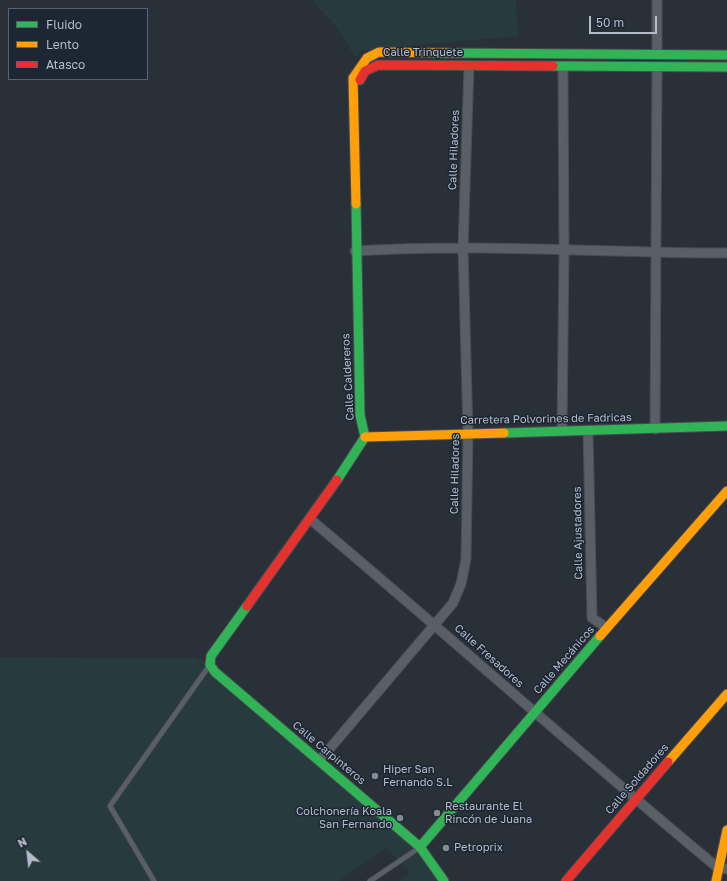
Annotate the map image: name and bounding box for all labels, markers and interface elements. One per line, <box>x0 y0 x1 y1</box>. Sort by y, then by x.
legend <box>8 8 148 80</box>
scale bar <box>591 8 659 34</box>
text: 50 m <box>596 15 624 30</box>
text: Fluido <box>46 17 82 32</box>
text: Lento <box>46 37 79 52</box>
street label: Calle Trinquete <box>383 46 463 60</box>
text: Atasco <box>46 57 85 72</box>
street label: Calle Hiladores <box>446 110 462 190</box>
street label: Calle Caldereros <box>339 333 357 421</box>
street label: Carretera Polvorines de Fadricas <box>460 411 632 427</box>
street label: Calle Hiladores <box>448 434 462 514</box>
street label: Calle Ajustadores <box>571 486 585 580</box>
street label: Calle Fresadores <box>452 621 526 691</box>
street label: Calle Mecánicos <box>531 623 597 697</box>
street label: Calle Carpinteros <box>290 719 368 787</box>
street label: Calle Soldadores <box>603 741 671 817</box>
place label: Hiper San Fernando S.L <box>383 763 452 789</box>
marker: Hiper San Fernando S.L <box>370 771 380 781</box>
place label: Restaurante El Rincón de Juana <box>445 800 532 826</box>
place label: Colchonería Koala San Fernando <box>296 805 392 831</box>
marker: Restaurante El Rincón de Juana <box>432 808 442 818</box>
marker: Colchonería Koala San Fernando <box>395 813 405 823</box>
north arrow <box>8 833 48 873</box>
text: N <box>15 834 29 850</box>
place label: Petroprix <box>454 841 503 855</box>
marker: Petroprix <box>441 843 451 853</box>

